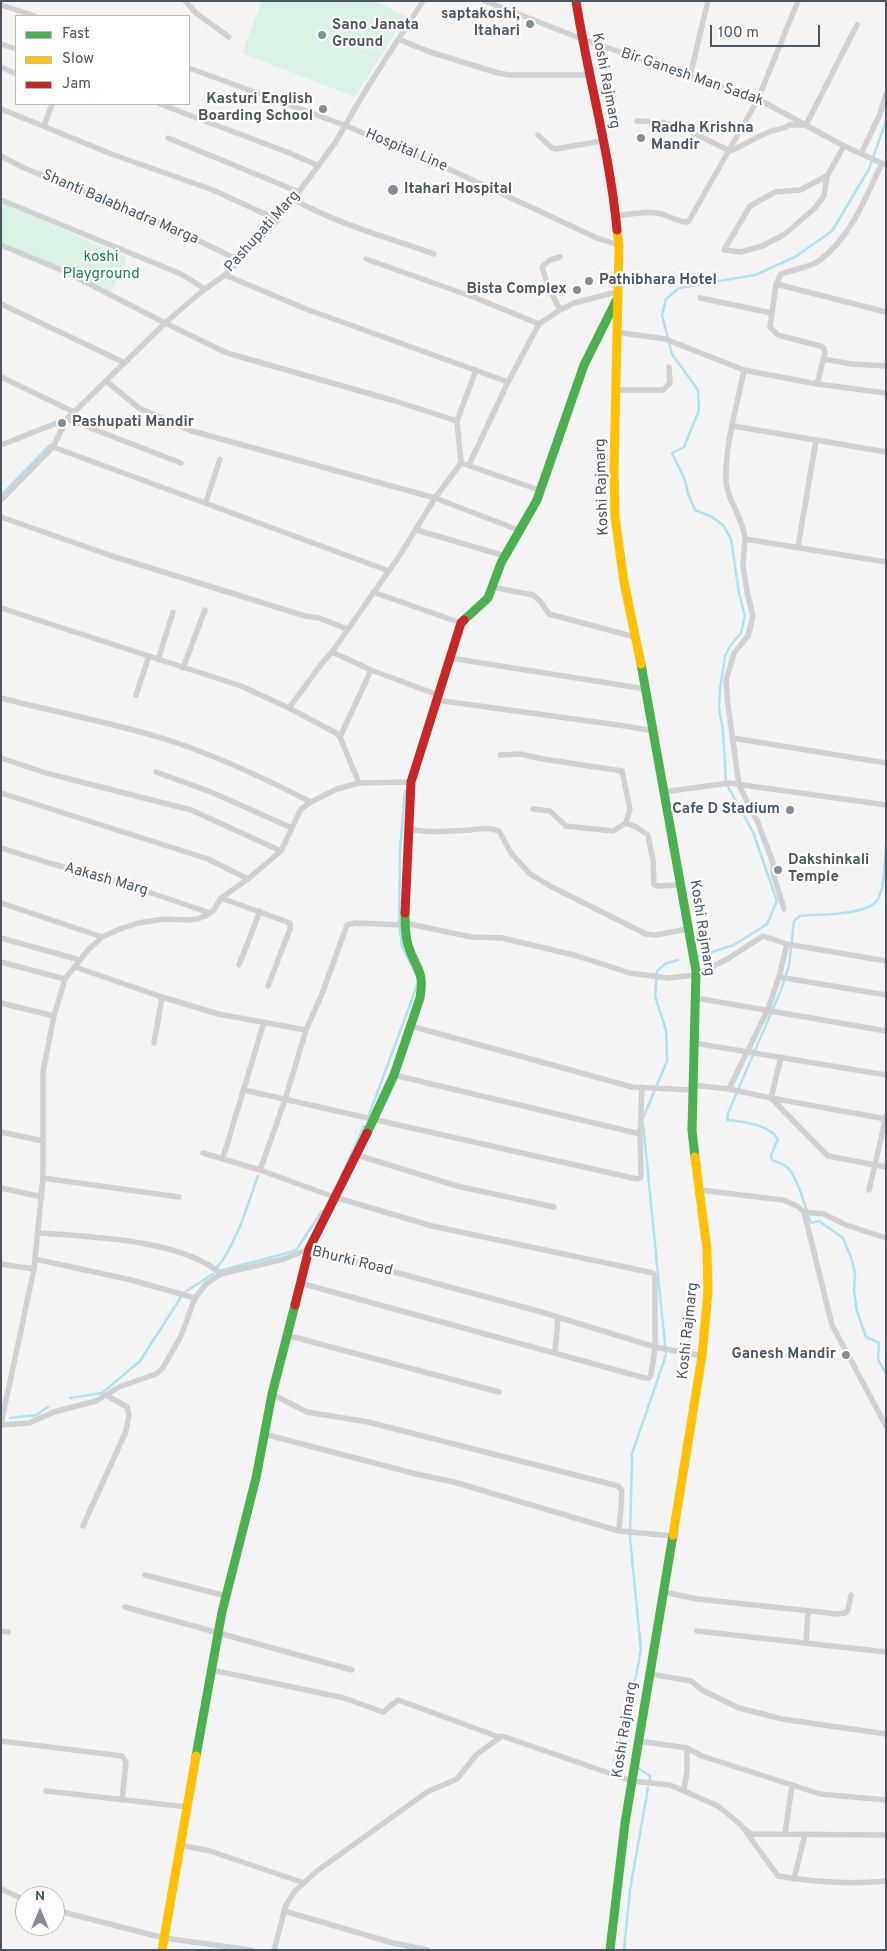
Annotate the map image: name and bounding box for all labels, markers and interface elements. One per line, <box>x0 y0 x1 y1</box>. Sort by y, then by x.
place label: saptakoshi, Itahari <box>441 6 520 41</box>
legend <box>15 15 190 105</box>
scale bar <box>712 15 822 47</box>
place label: Sano Janata Ground <box>332 17 419 52</box>
marker: saptakoshi, Itahari <box>524 18 536 30</box>
text: 100 m <box>718 24 759 43</box>
text: Fast <box>62 25 90 44</box>
marker: Sano Janata Ground <box>316 29 328 41</box>
street label: Koshi Rajmarg <box>587 32 623 130</box>
street label: Bir Ganesh Man Sadak <box>618 45 766 111</box>
text: Slow <box>62 50 94 69</box>
text: Jam <box>62 75 91 94</box>
place label: Kasturi English Boarding School <box>198 91 313 126</box>
marker: Kasturi English Boarding School <box>317 103 329 115</box>
place label: Radha Krishna Mandir <box>651 120 754 155</box>
street label: Hospital Line <box>362 126 450 176</box>
marker: Radha Krishna Mandir <box>635 132 647 144</box>
street label: Shanti Balabhadra Marga <box>39 167 201 249</box>
place label: Itahari Hospital <box>404 181 512 199</box>
marker: Itahari Hospital <box>386 183 400 197</box>
street label: Pashupati Marg <box>222 187 304 277</box>
park label: koshi Playground <box>62 249 140 284</box>
place label: Pathibhara Hotel <box>599 272 717 290</box>
marker: Pathibhara Hotel <box>583 275 595 287</box>
place label: Bista Complex <box>467 281 567 299</box>
marker: Bista Complex <box>571 284 583 296</box>
place label: Pashupati Mandir <box>72 414 194 432</box>
marker: Pashupati Mandir <box>56 417 68 429</box>
street label: Koshi Rajmarg <box>592 438 614 536</box>
place label: Cafe D Stadium <box>672 801 780 819</box>
marker: Cafe D Stadium <box>784 804 796 816</box>
place label: Dakshinkali Temple <box>788 852 869 887</box>
street label: Aakash Marg <box>62 859 150 901</box>
marker: Dakshinkali Temple <box>772 864 784 876</box>
street label: Koshi Rajmarg <box>684 879 718 977</box>
street label: Bhurki Road <box>310 1243 394 1281</box>
street label: Koshi Rajmarg <box>675 1282 703 1380</box>
place label: Ganesh Mandir <box>731 1346 836 1364</box>
marker: Ganesh Mandir <box>840 1349 852 1361</box>
street label: Koshi Rajmarg <box>609 1681 643 1779</box>
north arrow <box>15 1886 65 1936</box>
text: N <box>35 1888 45 1905</box>

